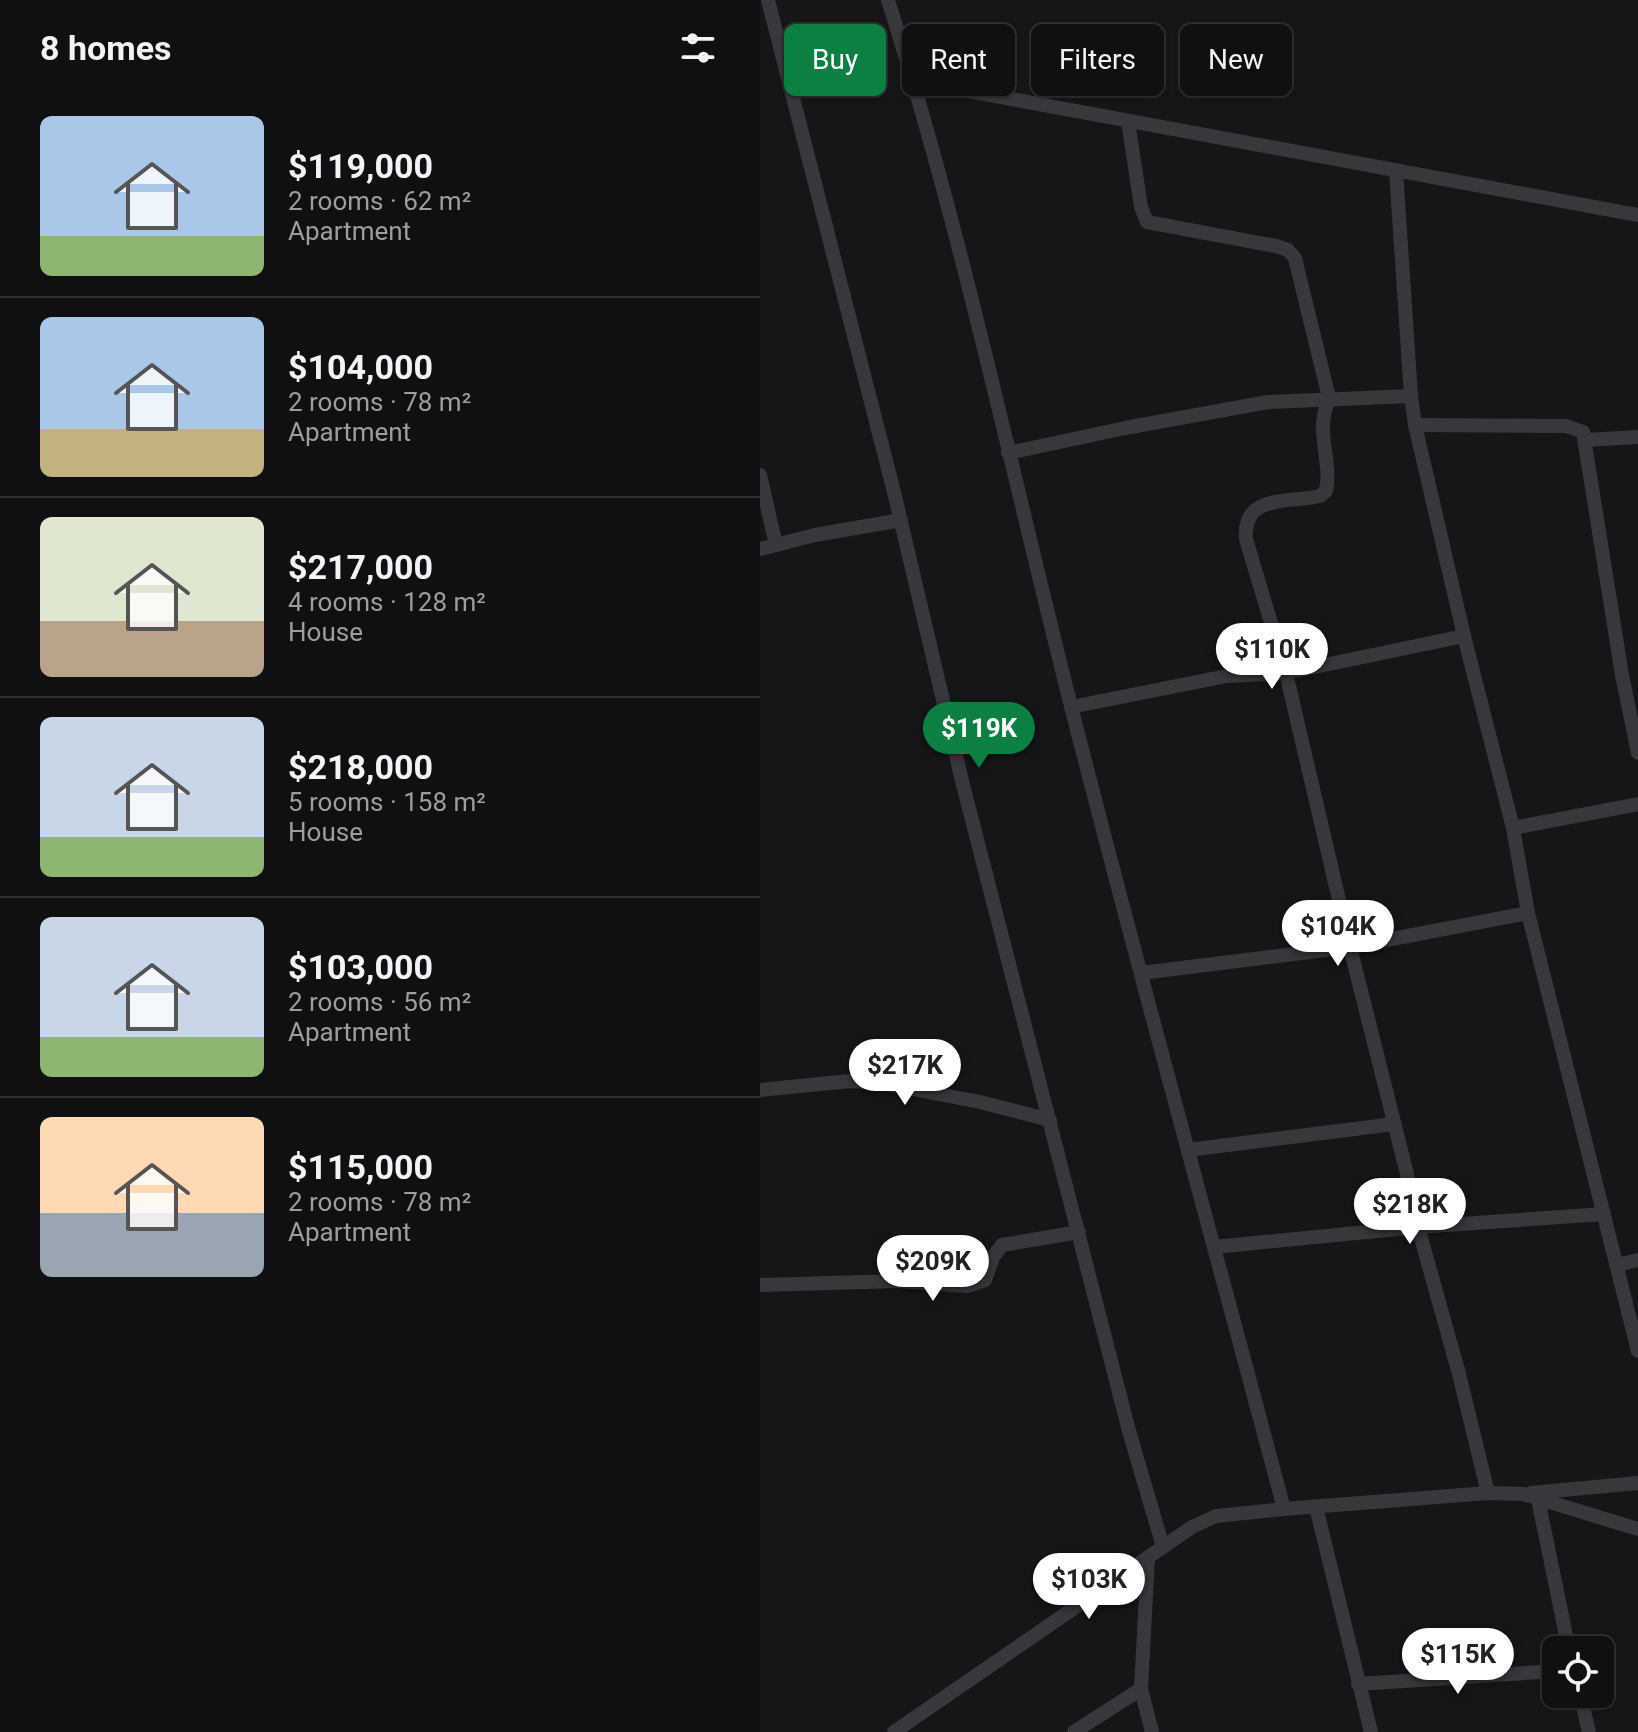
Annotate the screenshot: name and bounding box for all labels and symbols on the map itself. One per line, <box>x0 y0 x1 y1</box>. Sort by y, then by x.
pin: $110K <box>1216 623 1328 691</box>
pin: $119K <box>923 702 1035 770</box>
pin: $104K <box>1282 900 1394 968</box>
pin: $217K <box>849 1039 961 1107</box>
pin: $218K <box>1354 1178 1466 1246</box>
pin: $209K <box>877 1235 989 1303</box>
pin: $103K <box>1033 1553 1145 1621</box>
pin: $115K <box>1402 1628 1514 1696</box>

